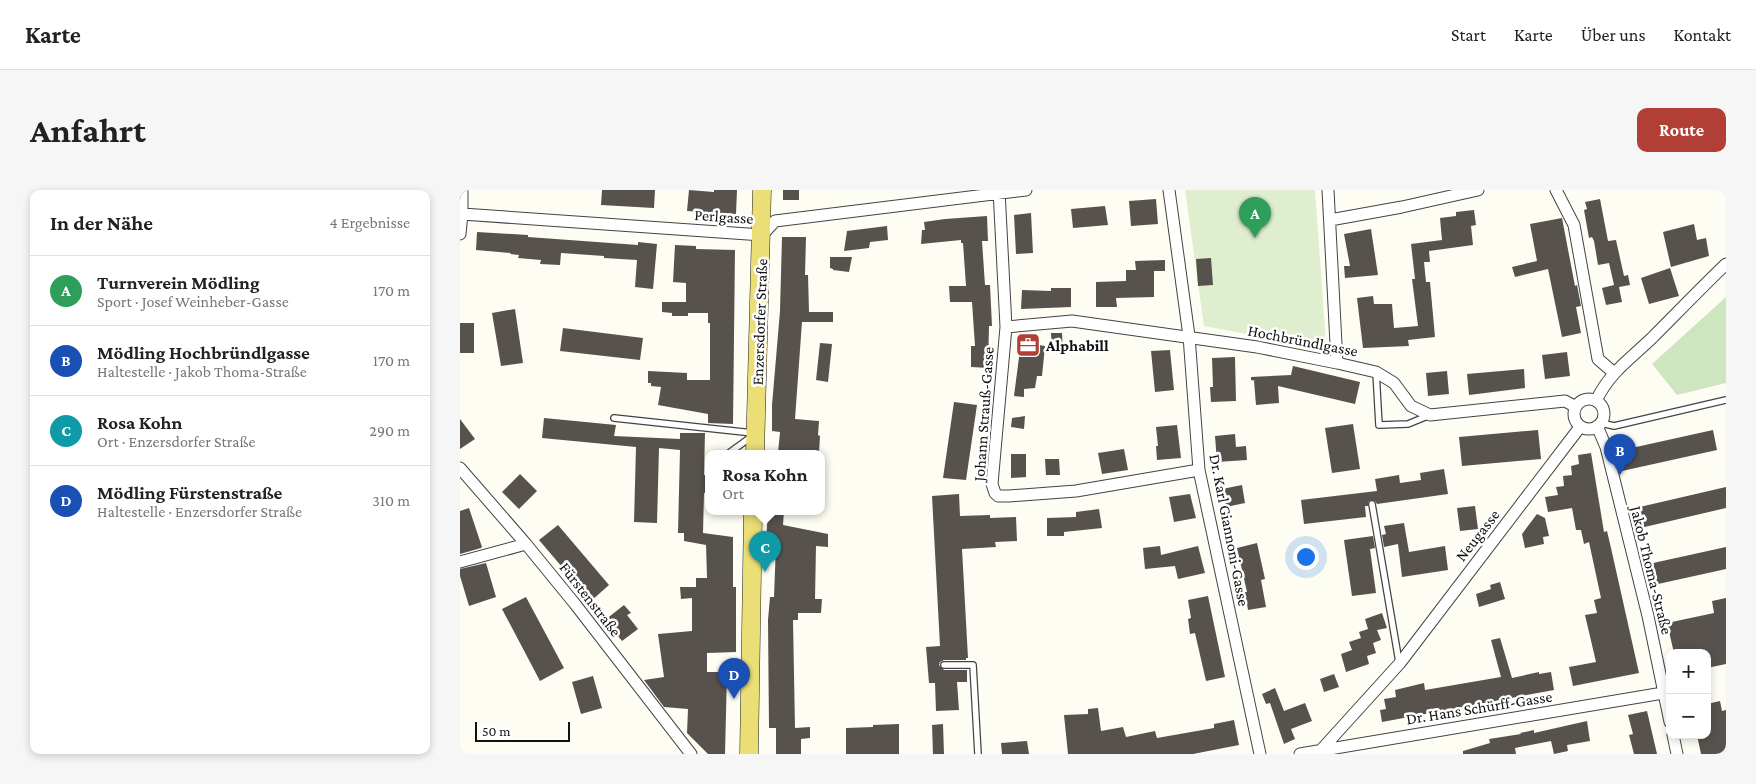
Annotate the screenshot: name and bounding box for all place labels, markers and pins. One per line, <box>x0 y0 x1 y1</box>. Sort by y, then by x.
pin: A <box>1239 197 1271 238</box>
office icon: Alphabill <box>1015 332 1041 358</box>
place label: Alphabill <box>1045 337 1109 354</box>
pin: B <box>1604 434 1636 475</box>
pin: C <box>749 531 781 572</box>
pin: D <box>718 658 750 699</box>

